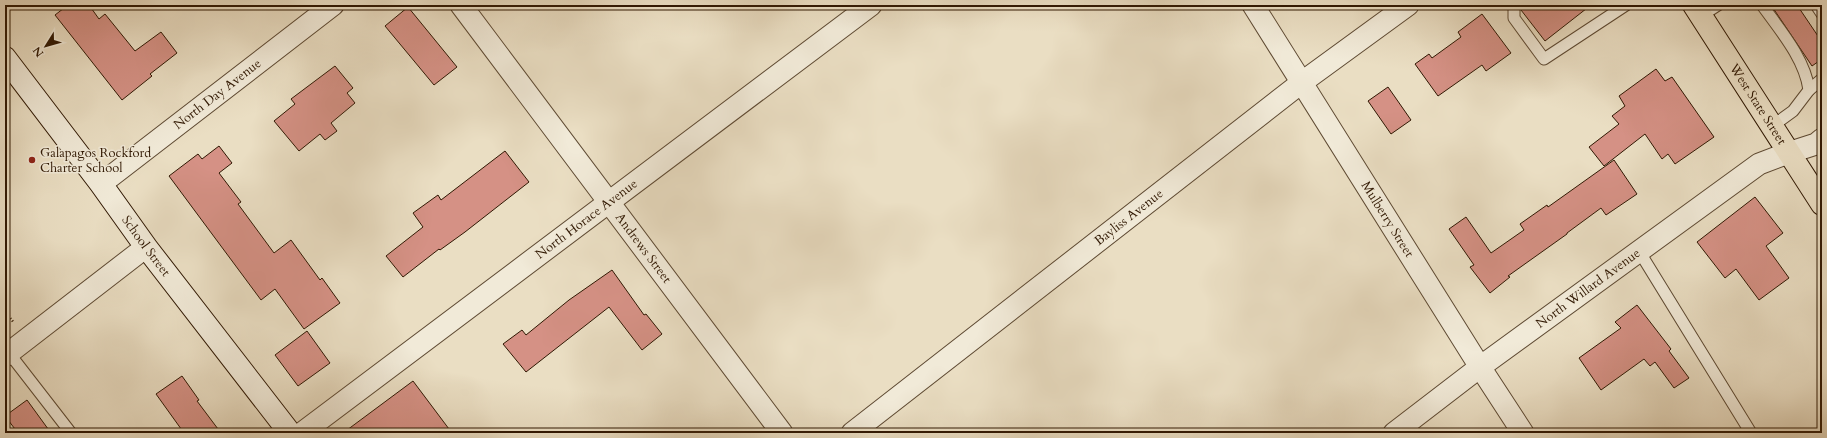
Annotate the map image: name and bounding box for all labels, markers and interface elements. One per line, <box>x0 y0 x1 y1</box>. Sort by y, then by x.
north arrow <box>26 26 66 66</box>
text: N <box>29 43 47 60</box>
street label: North Day Avenue <box>170 55 265 134</box>
street label: West State Street <box>1724 59 1791 148</box>
place label: Galapagos Rockford Charter School <box>40 144 151 177</box>
marker: Galapagos Rockford Charter School <box>27 155 37 165</box>
street label: North Horace Avenue <box>532 175 641 263</box>
street label: Mulberry Street <box>1357 178 1418 261</box>
street label: Bayliss Avenue <box>1091 185 1167 250</box>
street label: Andrews Street <box>611 209 676 287</box>
street label: School Street <box>117 212 175 280</box>
street label: North Willard Avenue <box>1532 244 1644 333</box>

